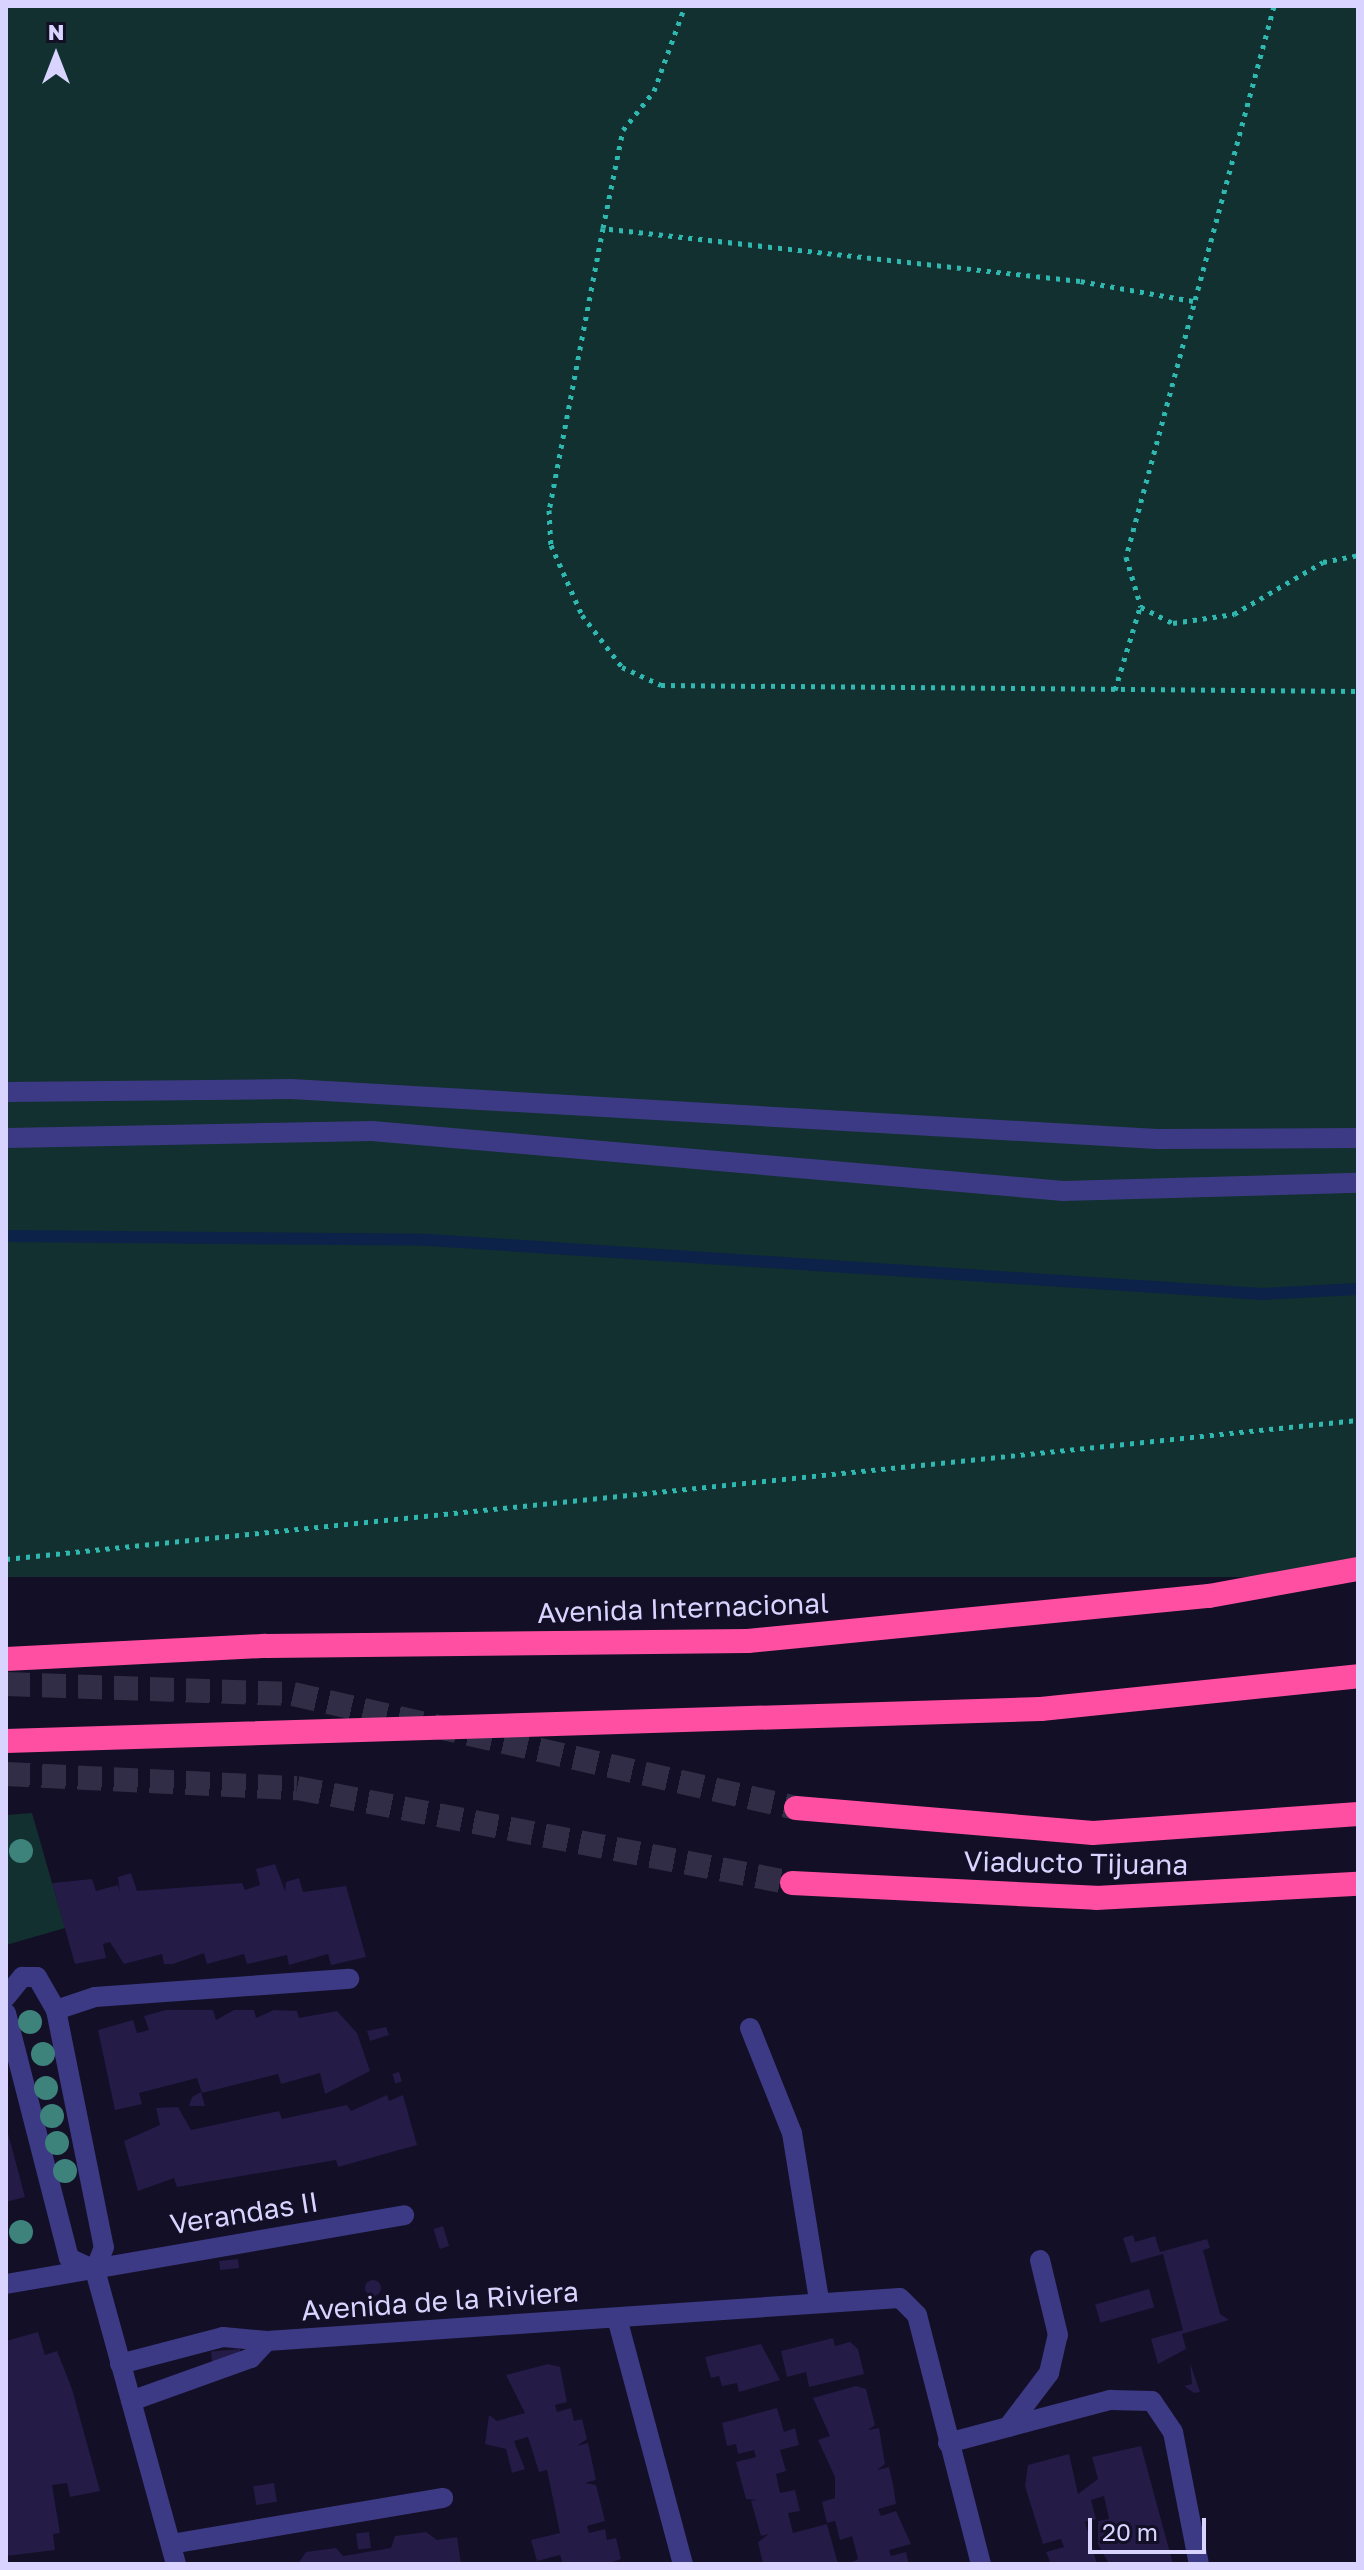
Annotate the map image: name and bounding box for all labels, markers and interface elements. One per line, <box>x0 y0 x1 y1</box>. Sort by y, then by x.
north arrow <box>16 16 96 96</box>
text: N <box>48 18 64 45</box>
street label: Avenida Internacional <box>537 1586 829 1630</box>
street label: Viaducto Tijuana <box>963 1844 1189 1882</box>
street label: Verandas II <box>168 2185 320 2241</box>
street label: Avenida de la Riviera <box>300 2275 580 2327</box>
scale bar <box>1092 2502 1210 2552</box>
text: 20 m <box>1102 2517 1158 2546</box>

